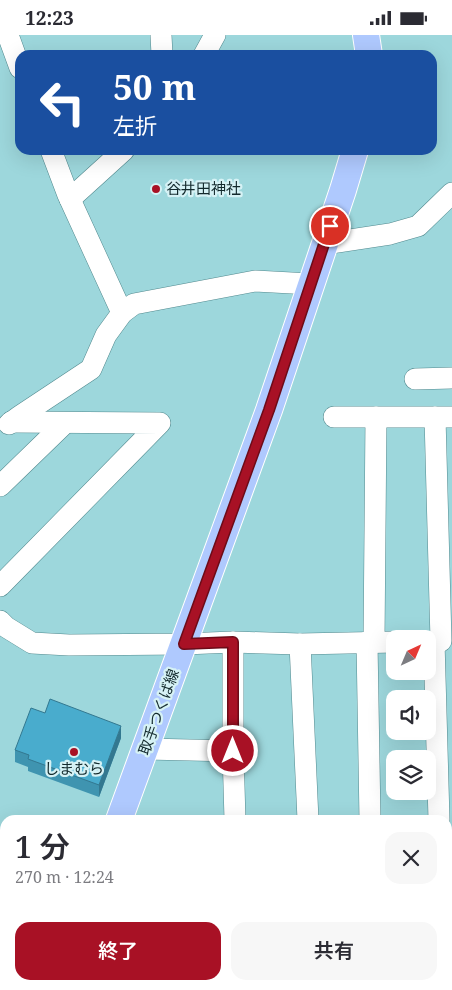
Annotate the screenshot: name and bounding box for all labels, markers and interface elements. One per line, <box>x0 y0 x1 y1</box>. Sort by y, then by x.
text: 12:23 <box>25 5 74 31</box>
text: 50 m <box>113 63 196 110</box>
icon: left <box>30 70 95 135</box>
text: 左折 <box>113 110 157 140</box>
place label: 谷井田神社 <box>166 178 241 198</box>
marker: 谷井田神社 <box>150 183 162 195</box>
pin <box>309 205 351 247</box>
icon: arrive <box>316 212 344 240</box>
north arrow <box>386 630 436 680</box>
map controls <box>386 630 436 800</box>
street label: 取手つくば線 <box>133 666 183 757</box>
button: sound <box>386 690 436 740</box>
position arrow <box>206 724 258 776</box>
marker: しまむら <box>68 746 80 758</box>
button: layers <box>386 750 436 800</box>
place label: しまむら <box>44 758 104 778</box>
text: 1 分 <box>15 826 70 867</box>
button: close <box>385 832 437 884</box>
text: 270 m · 12:24 <box>15 866 114 888</box>
button: 終了 <box>15 922 221 980</box>
button: 共有 <box>231 922 437 980</box>

